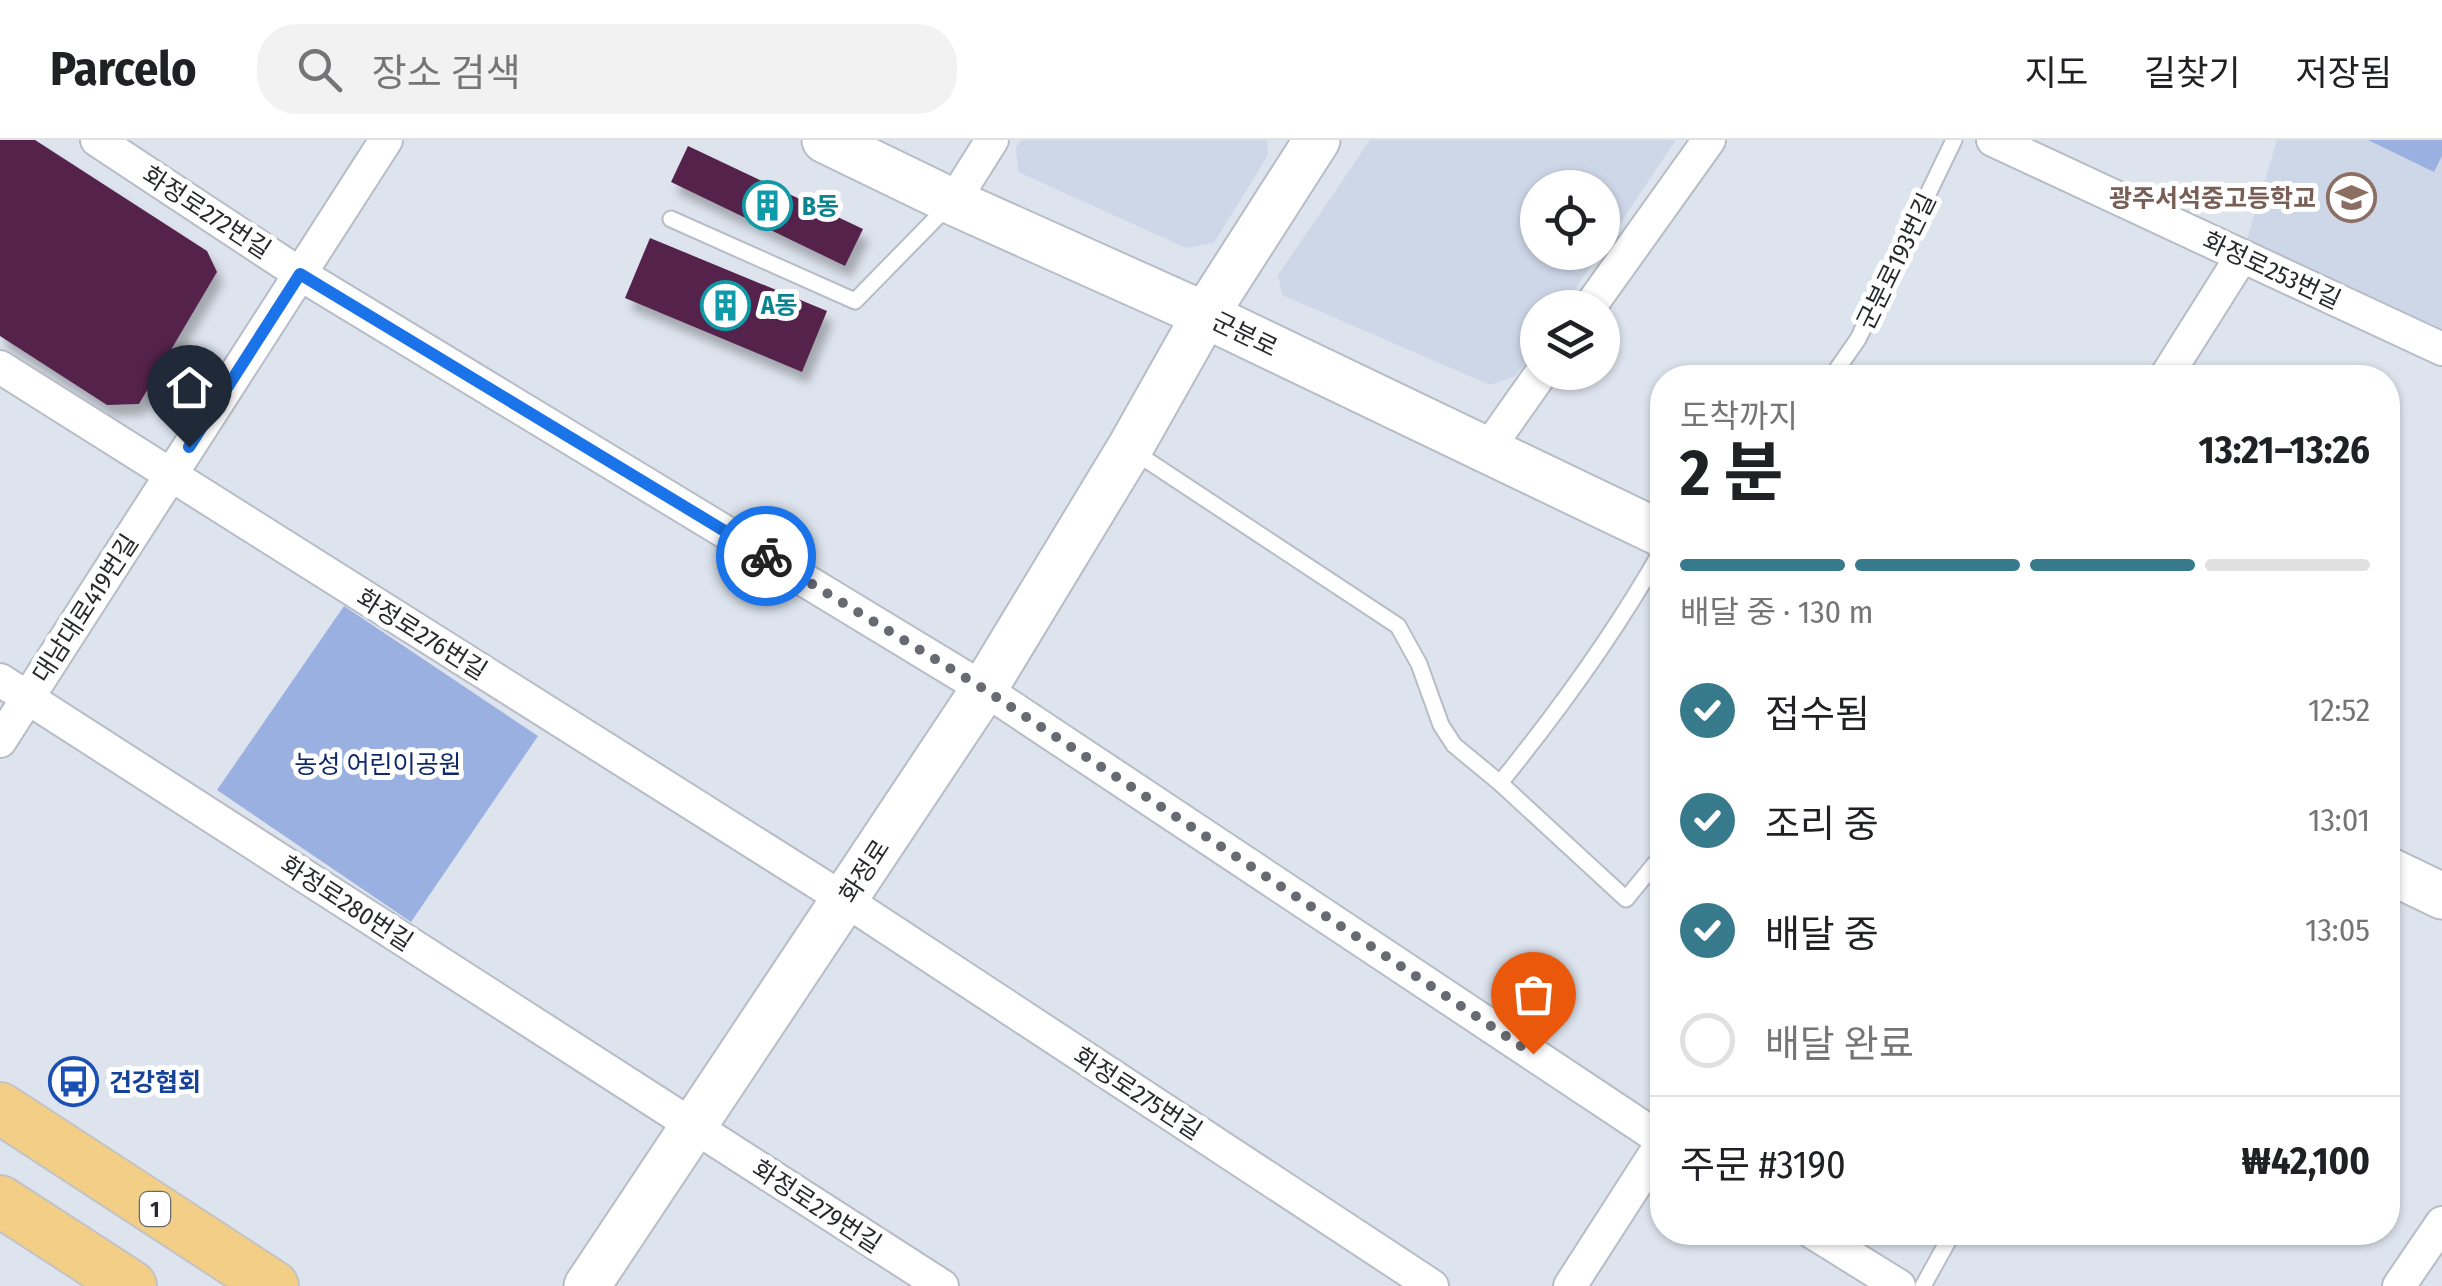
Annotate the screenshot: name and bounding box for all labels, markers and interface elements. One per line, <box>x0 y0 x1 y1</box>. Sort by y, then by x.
search box <box>257 24 957 114</box>
text: Parcelo <box>50 40 197 98</box>
icon: search <box>292 42 347 97</box>
text: 장소 검색 <box>372 50 521 96</box>
text: 지도 <box>2024 52 2089 94</box>
text: 길찾기 <box>2144 52 2240 94</box>
text: 저장됨 <box>2295 52 2392 94</box>
street label: 화정로272번길 <box>137 160 276 265</box>
map controls <box>1520 170 1620 390</box>
button: locate <box>1520 170 1620 270</box>
school or university icon: 광주서석중고등학교 <box>2325 172 2377 224</box>
building icon: B동 <box>741 180 793 232</box>
place label: 광주서석중고등학교 <box>2109 184 2316 214</box>
street label: 군분로193번길 <box>1851 188 1943 334</box>
place label: B동 <box>802 192 839 222</box>
street label: 화정로253번길 <box>2198 226 2345 316</box>
building icon: A동 <box>700 279 752 331</box>
button: layers <box>1520 290 1620 390</box>
place label: A동 <box>760 291 798 321</box>
street label: 군분로 <box>1207 306 1282 364</box>
pin <box>147 345 232 448</box>
icon: home <box>162 360 217 415</box>
text: 도착까지 <box>1680 397 1798 435</box>
text: 13:21–13:26 <box>2199 427 2370 473</box>
text: 2 분 <box>1680 434 1783 512</box>
courier <box>716 506 816 606</box>
street label: 대남대로419번길 <box>27 529 145 688</box>
icon: bike <box>739 529 794 584</box>
street label: 화정로276번길 <box>351 583 492 687</box>
text: 배달 중 · 130 m <box>1680 593 1873 631</box>
icon: check <box>1680 683 1735 738</box>
text: 접수됨 <box>1765 691 1870 737</box>
text: 12:52 <box>2308 691 2370 729</box>
park label: 농성 어린이공원 <box>295 750 461 780</box>
icon: check <box>1680 793 1735 848</box>
text: 조리 중 <box>1765 801 1879 847</box>
text: 13:01 <box>2308 801 2370 839</box>
street label: 화정로 <box>833 834 896 909</box>
street label: 화정로280번길 <box>275 850 418 958</box>
icon: check <box>1680 903 1735 958</box>
text: 배달 중 <box>1765 911 1879 957</box>
text: 13:05 <box>2305 911 2370 949</box>
pin <box>1491 952 1576 1055</box>
icon: bag <box>1506 967 1561 1022</box>
text: 배달 완료 <box>1765 1021 1914 1067</box>
street label: 화정로275번길 <box>1068 1041 1207 1146</box>
bus stop icon: 건강협회 <box>48 1056 100 1108</box>
place label: 건강협회 <box>109 1068 201 1098</box>
text: ₩42,100 <box>2242 1138 2370 1184</box>
text: 주문 #3190 <box>1680 1142 1846 1188</box>
street label: 화정로279번길 <box>746 1154 887 1260</box>
road number: 1 <box>140 1192 170 1226</box>

